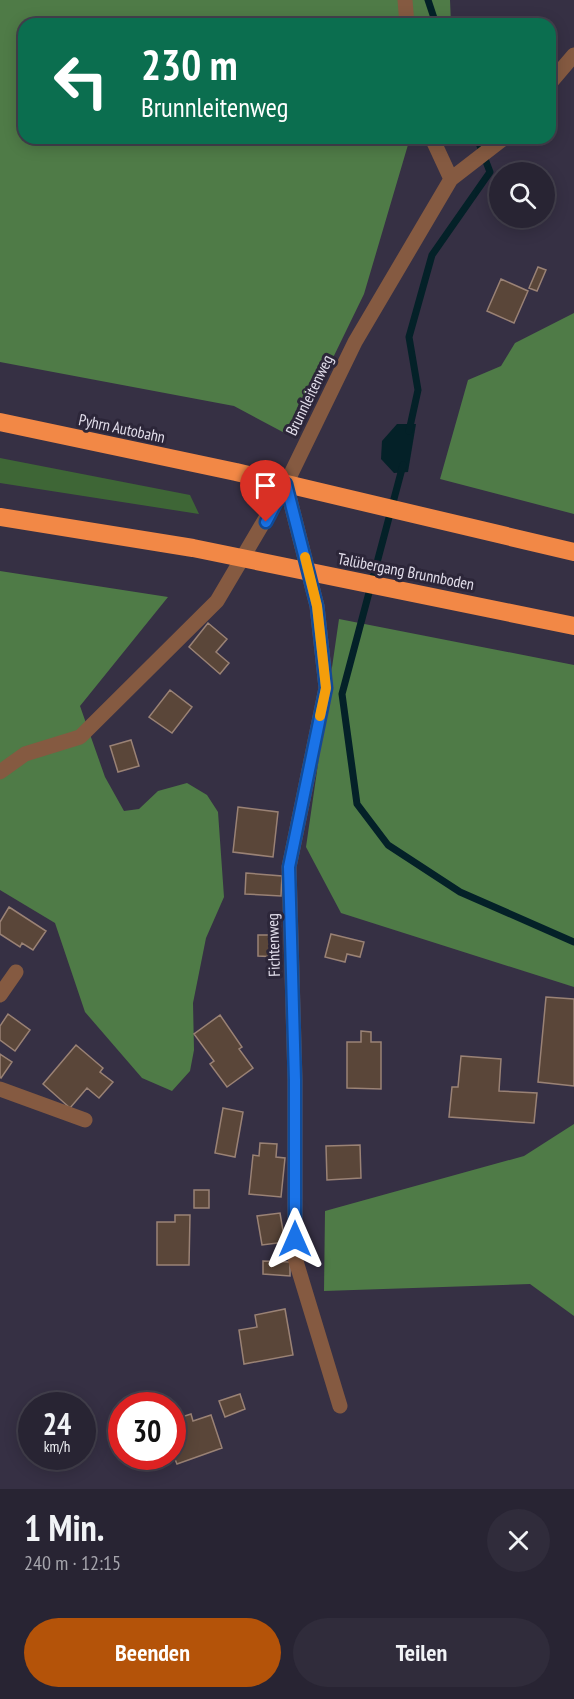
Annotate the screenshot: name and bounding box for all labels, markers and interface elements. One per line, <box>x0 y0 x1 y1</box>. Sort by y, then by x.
text: 230 m <box>141 37 238 92</box>
icon: left <box>42 42 120 120</box>
text: Brunnleitenweg <box>141 90 288 124</box>
map controls <box>489 162 555 228</box>
button: search <box>489 162 555 228</box>
street label: Brunnleitenweg <box>281 351 337 439</box>
street label: Pyhrn Autobahn <box>77 409 167 447</box>
pin <box>240 460 291 522</box>
icon: arrive <box>249 469 282 502</box>
street label: Talübergang Brunnboden <box>336 548 476 594</box>
street label: Fichtenweg <box>262 913 284 977</box>
position arrow <box>263 1207 327 1271</box>
speed limit sign: 30 <box>108 1392 186 1470</box>
text: 24 <box>43 1404 71 1443</box>
text: km/h <box>44 1437 70 1456</box>
text: 1 Min. <box>24 1504 104 1551</box>
button: close <box>487 1509 550 1572</box>
text: 240 m · 12:15 <box>24 1550 121 1576</box>
button: Beenden <box>24 1618 281 1687</box>
button: Teilen <box>293 1618 550 1687</box>

